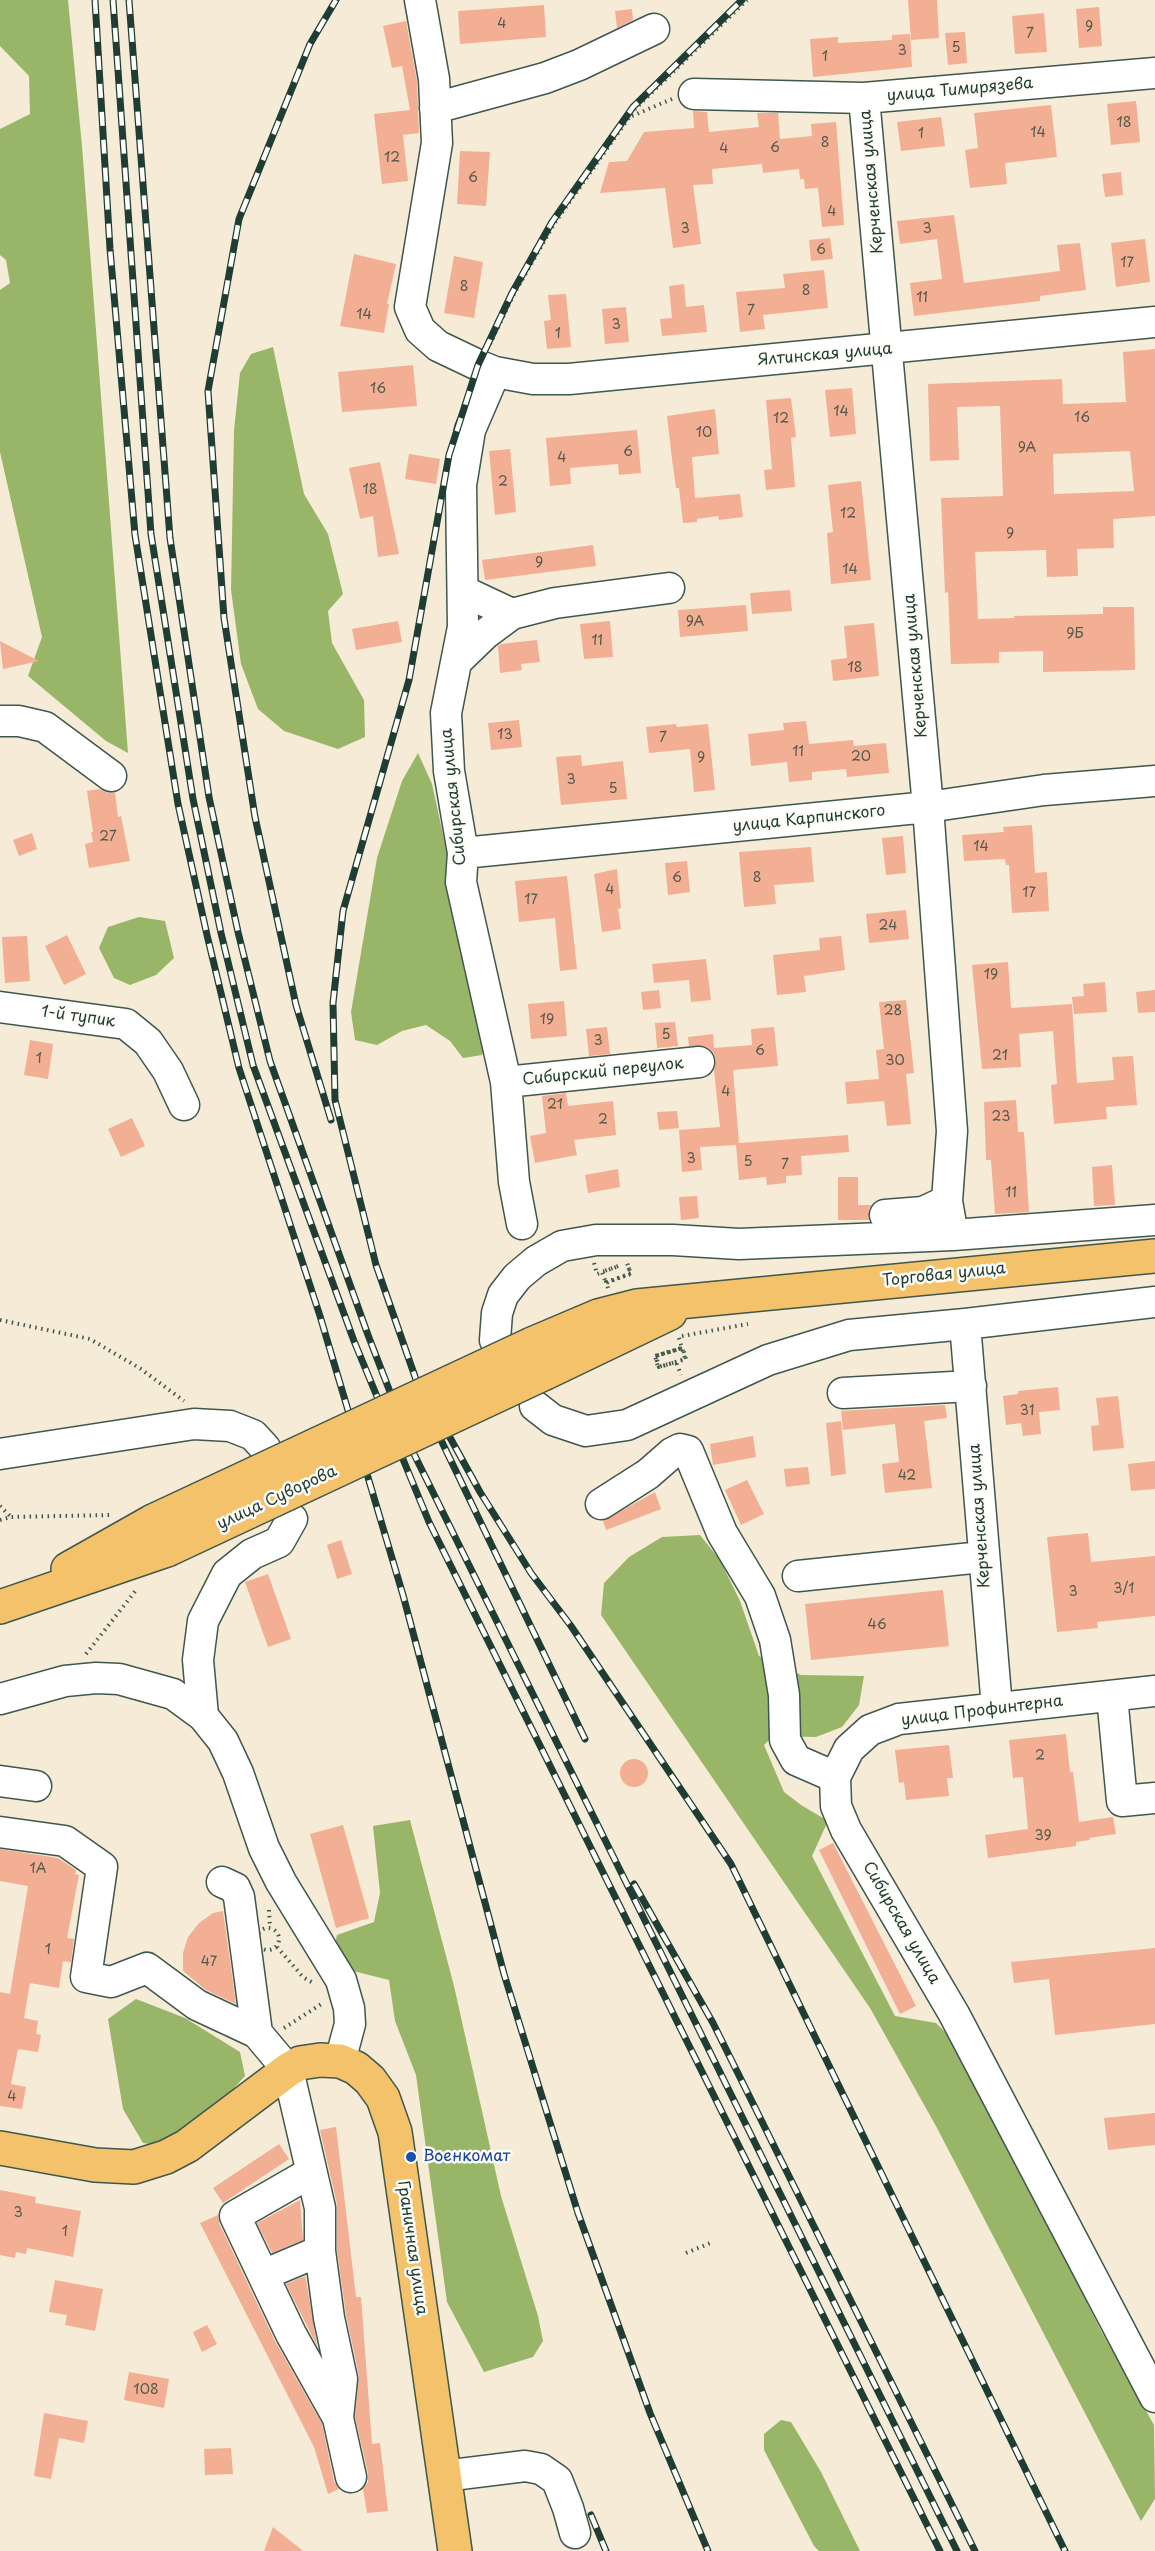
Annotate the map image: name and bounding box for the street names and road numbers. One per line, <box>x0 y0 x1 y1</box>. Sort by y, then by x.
street label: улица Тимирязева <box>886 74 1034 106</box>
street label: Керченская улица <box>856 109 888 255</box>
street label: Ялтинская улица <box>757 340 893 370</box>
street label: Керченская улица <box>900 593 932 739</box>
street label: Сибирская улица <box>437 727 471 867</box>
street label: улица Карпинского <box>732 801 886 837</box>
street label: 1-й тупик <box>40 1002 116 1032</box>
street label: Сибирский переулок <box>522 1054 684 1090</box>
street label: Торговая улица <box>881 1259 1007 1291</box>
street label: Керченская улица <box>965 1443 995 1589</box>
street label: улица Суворова <box>214 1462 340 1534</box>
street label: улица Профинтерна <box>900 1692 1064 1730</box>
street label: Сибирская улица <box>858 1858 944 1988</box>
street label: Граничная улица <box>393 2179 431 2317</box>

